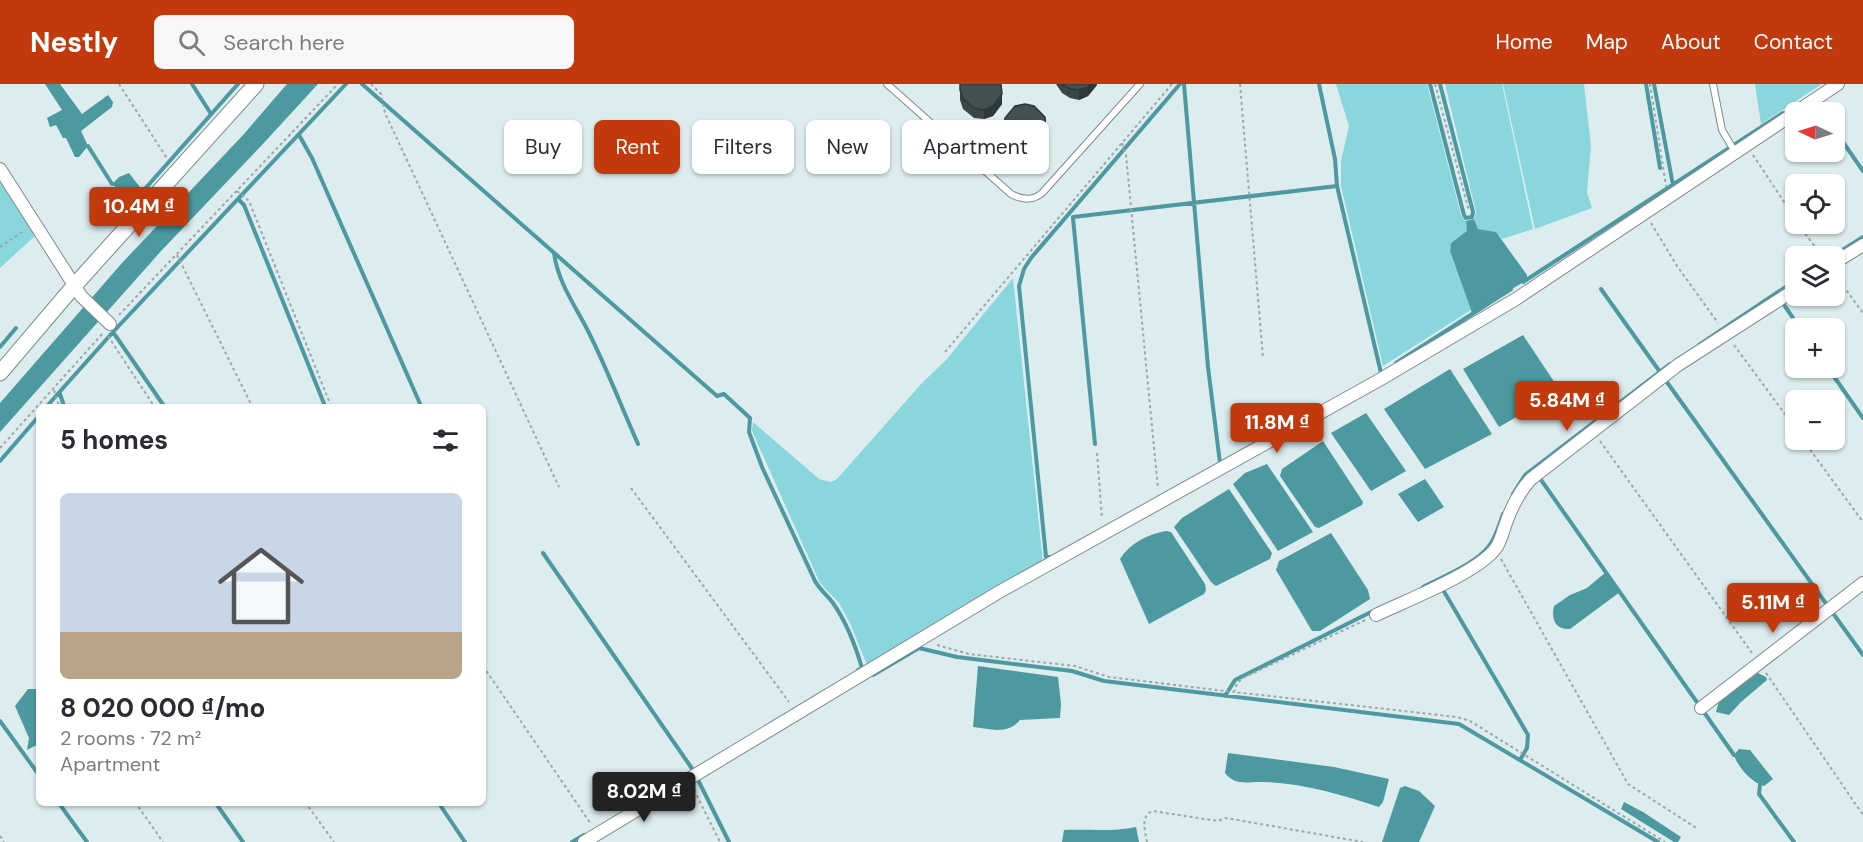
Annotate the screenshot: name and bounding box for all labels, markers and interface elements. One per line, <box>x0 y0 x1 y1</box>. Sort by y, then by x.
search box <box>154 15 574 69</box>
text: Nestly <box>30 24 118 61</box>
icon: search <box>175 26 208 59</box>
text: Search here <box>223 28 345 57</box>
text: Home <box>1495 28 1553 56</box>
text: Map <box>1586 28 1628 56</box>
text: About <box>1661 28 1721 56</box>
text: Contact <box>1754 28 1833 56</box>
north arrow <box>1785 102 1845 162</box>
map controls <box>1785 102 1845 450</box>
chip: Buy <box>504 120 582 174</box>
chip: Rent <box>594 120 680 174</box>
chip: Filters <box>692 120 794 174</box>
chip: New <box>806 120 890 174</box>
chip: Apartment <box>902 120 1049 174</box>
button: locate <box>1785 174 1845 234</box>
pin: 10.4M ₫ <box>84 187 194 238</box>
text: 10.4M ₫ <box>103 193 175 219</box>
button: layers <box>1785 246 1845 306</box>
button: + <box>1785 318 1845 378</box>
pin: 5.84M ₫ <box>1512 381 1622 432</box>
text: 5.84M ₫ <box>1529 387 1605 413</box>
button: − <box>1785 390 1845 450</box>
pin: 11.8M ₫ <box>1222 403 1332 454</box>
text: 11.8M ₫ <box>1245 409 1309 435</box>
text: 5 homes <box>60 423 168 457</box>
icon: filters <box>429 424 462 457</box>
icon: home <box>207 532 315 640</box>
pin: 5.11M ₫ <box>1718 583 1828 634</box>
text: 5.11M ₫ <box>1741 589 1805 615</box>
text: 8 020 000 ₫/mo <box>60 691 265 725</box>
text: 2 rooms · 72 m² <box>60 725 201 751</box>
text: Apartment <box>60 751 160 777</box>
pin: 8.02M ₫ <box>589 772 699 823</box>
text: 8.02M ₫ <box>606 778 682 804</box>

